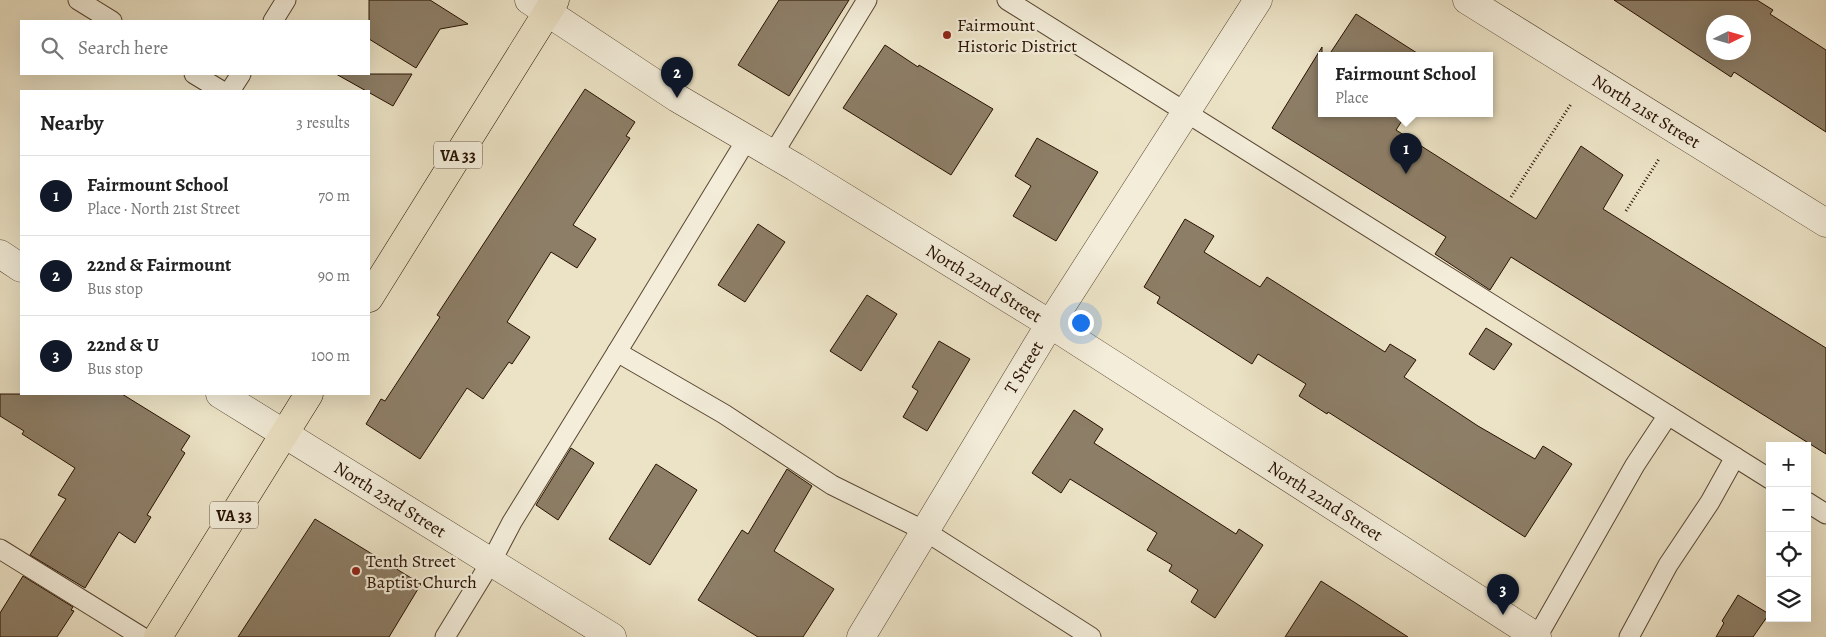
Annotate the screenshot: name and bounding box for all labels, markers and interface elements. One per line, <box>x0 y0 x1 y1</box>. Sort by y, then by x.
place label: Fairmount Historic District <box>957 13 1077 58</box>
north arrow <box>1706 15 1751 60</box>
search box <box>20 20 370 75</box>
marker: Fairmount Historic District <box>941 29 953 41</box>
icon: search <box>38 34 66 62</box>
text: Search here <box>78 35 168 61</box>
popup <box>1318 52 1493 117</box>
pin: 2 <box>661 57 693 98</box>
text: Fairmount School <box>1335 61 1476 87</box>
street label: North 21st Street <box>1587 69 1705 154</box>
text: Place <box>1335 87 1369 109</box>
text: Nearby <box>40 109 103 137</box>
text: 3 results <box>296 112 350 134</box>
pin: 1 <box>1390 133 1422 174</box>
road number: VA 33 <box>434 142 482 168</box>
text: Fairmount School <box>87 172 228 198</box>
text: 1 <box>53 185 59 207</box>
text: 70 m <box>318 185 350 207</box>
text: Place · North 21st Street <box>87 198 240 220</box>
street label: North 22nd Street <box>921 238 1046 328</box>
text: 22nd & Fairmount <box>87 252 231 278</box>
text: 2 <box>52 265 60 287</box>
text: 90 m <box>318 265 350 287</box>
text: Bus stop <box>87 278 143 300</box>
your location <box>1068 310 1094 336</box>
text: 22nd & U <box>87 332 159 358</box>
street label: T Street <box>999 336 1049 398</box>
text: 3 <box>53 345 59 367</box>
text: 100 m <box>311 345 350 367</box>
text: Bus stop <box>87 358 143 380</box>
map controls <box>1766 442 1811 622</box>
button: + <box>1766 442 1811 487</box>
street label: North 23rd Street <box>329 455 451 543</box>
street label: North 22nd Street <box>1263 455 1388 547</box>
button: − <box>1766 487 1811 532</box>
road number: VA 33 <box>210 502 258 528</box>
button: locate <box>1766 532 1811 577</box>
place label: Tenth Street Baptist Church <box>366 549 477 594</box>
marker: Tenth Street Baptist Church <box>350 565 362 577</box>
pin: 3 <box>1487 574 1519 615</box>
button: layers <box>1766 577 1811 622</box>

